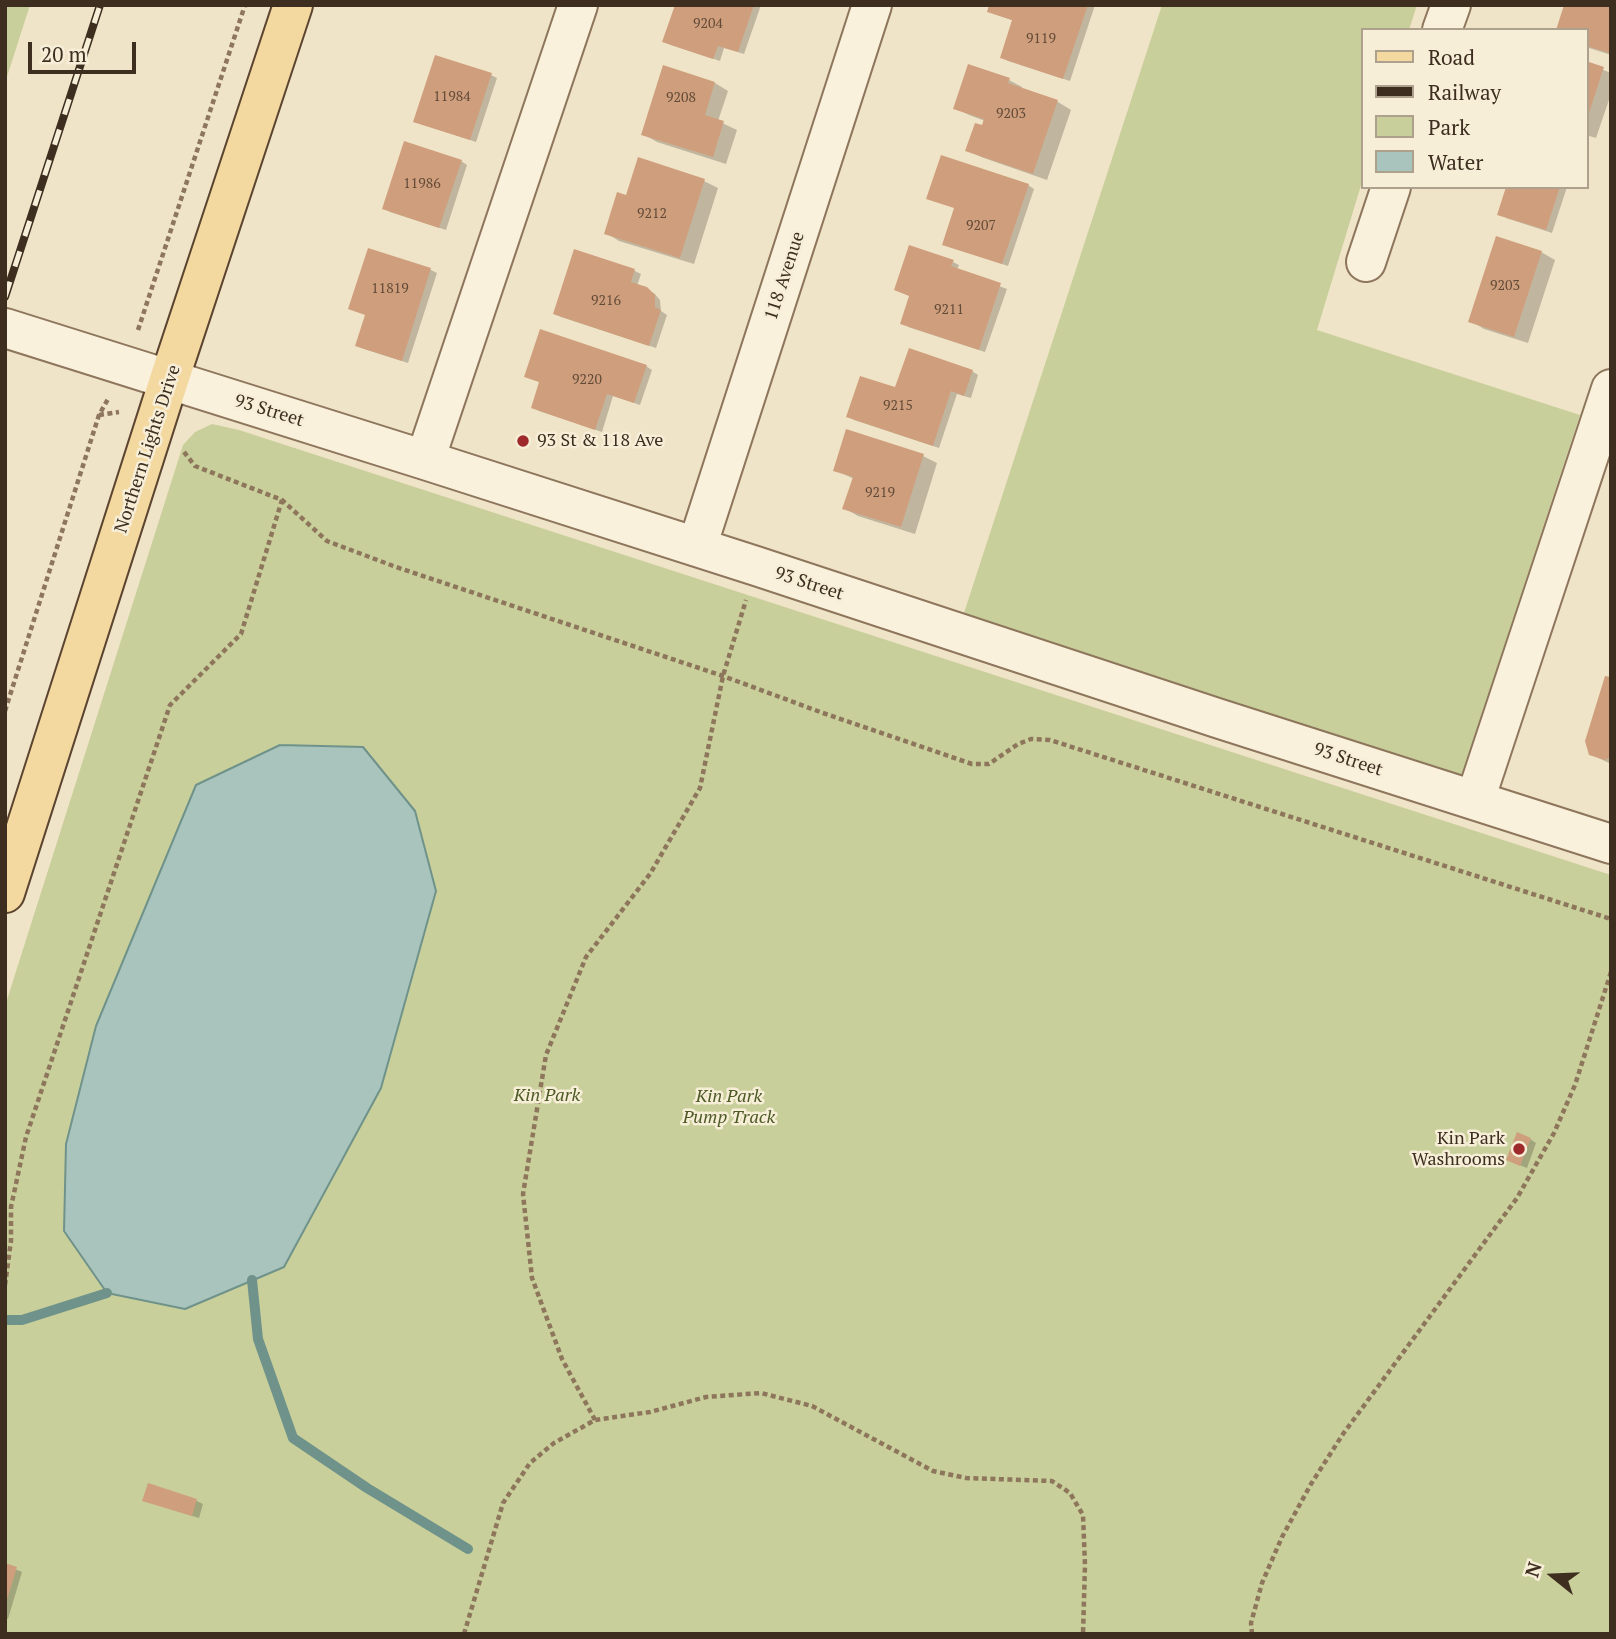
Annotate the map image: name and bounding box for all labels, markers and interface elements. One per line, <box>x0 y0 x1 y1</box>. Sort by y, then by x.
house number: 9204 <box>693 16 723 32</box>
scale bar <box>32 28 140 72</box>
legend <box>1360 28 1588 189</box>
house number: 9119 <box>1026 31 1056 47</box>
text: 20 m <box>41 40 87 68</box>
text: Road <box>1428 43 1475 71</box>
text: Railway <box>1428 78 1501 106</box>
house number: 11984 <box>433 89 471 105</box>
house number: 9208 <box>666 90 696 106</box>
house number: 9203 <box>996 106 1026 122</box>
text: Park <box>1428 113 1470 141</box>
text: Water <box>1428 148 1483 176</box>
house number: 11986 <box>403 176 441 192</box>
house number: 9212 <box>637 206 667 222</box>
house number: 9207 <box>966 218 996 234</box>
street label: 118 Avenue <box>761 229 809 323</box>
house number: 9203 <box>1490 278 1520 294</box>
house number: 11819 <box>371 281 409 297</box>
house number: 9216 <box>591 293 621 309</box>
house number: 9211 <box>934 302 964 318</box>
street label: Northern Lights Drive <box>111 362 185 536</box>
house number: 9220 <box>572 372 602 388</box>
street label: 93 Street <box>232 390 306 432</box>
house number: 9215 <box>883 398 913 414</box>
place label: 93 St & 118 Ave <box>537 430 663 452</box>
marker: 93 St & 118 Ave <box>515 433 531 449</box>
house number: 9219 <box>865 485 895 501</box>
street label: 93 Street <box>772 563 846 605</box>
street label: 93 Street <box>1311 739 1385 781</box>
park label: Kin Park <box>514 1085 580 1107</box>
park label: Kin Park Pump Track <box>683 1086 775 1128</box>
place label: Kin Park Washrooms <box>1412 1128 1505 1170</box>
marker: Kin Park Washrooms <box>1511 1141 1527 1157</box>
north arrow <box>1518 1541 1588 1611</box>
text: N <box>1518 1559 1547 1580</box>

